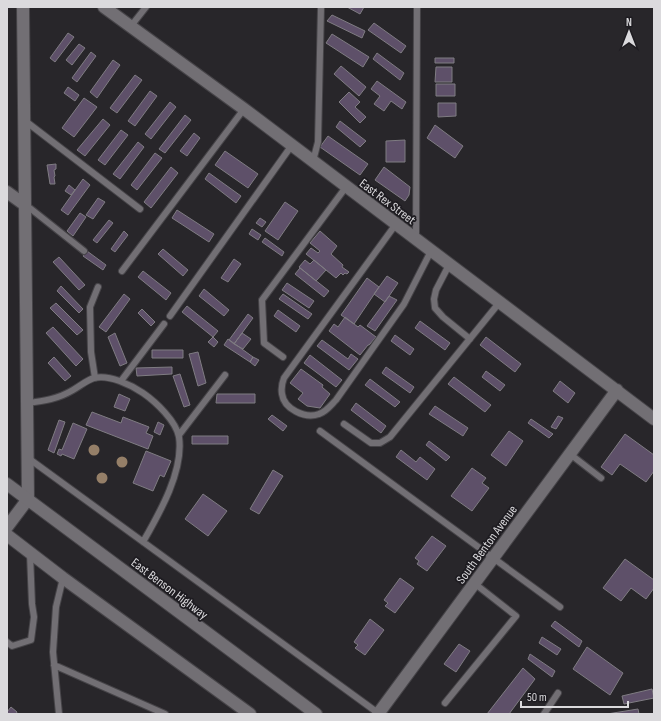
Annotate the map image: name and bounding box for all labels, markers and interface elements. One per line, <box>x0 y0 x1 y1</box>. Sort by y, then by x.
north arrow <box>609 12 649 52</box>
text: N <box>626 16 632 29</box>
street label: East Rex Street <box>356 175 419 228</box>
street label: South Benton Avenue <box>453 502 521 587</box>
street label: East Benson Highway <box>128 555 211 623</box>
scale bar <box>521 683 628 709</box>
text: 50 m <box>527 690 547 705</box>

